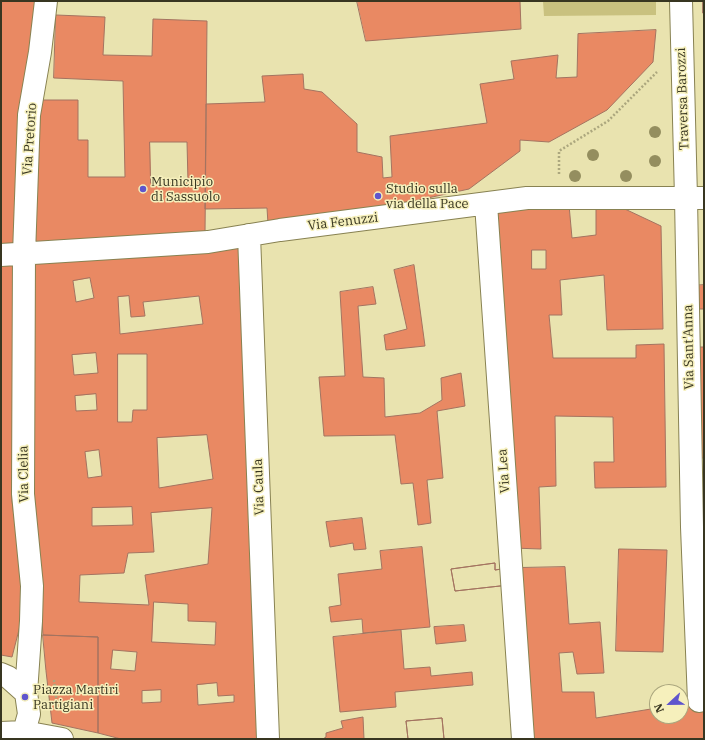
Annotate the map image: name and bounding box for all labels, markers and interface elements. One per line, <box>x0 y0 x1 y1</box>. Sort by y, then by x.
street label: Traversa Barozzi <box>673 47 693 151</box>
street label: Via Pretorio <box>20 102 40 176</box>
place label: Municipio di Sassuolo <box>151 174 220 205</box>
place label: Studio sulla via della Pace <box>386 181 469 212</box>
marker: Municipio di Sassuolo <box>138 184 148 194</box>
marker: Studio sulla via della Pace <box>373 191 383 201</box>
street label: Via Fenuzzi <box>307 210 379 234</box>
street label: Via Sant'Anna <box>680 304 698 390</box>
street label: Via Clelia <box>16 445 32 503</box>
street label: Via Lea <box>495 448 513 494</box>
street label: Via Caula <box>250 458 268 516</box>
place label: Piazza Martiri Partigiani <box>33 682 119 713</box>
north arrow <box>649 684 689 724</box>
marker: Piazza Martiri Partigiani <box>20 692 30 702</box>
text: N <box>651 701 667 715</box>

